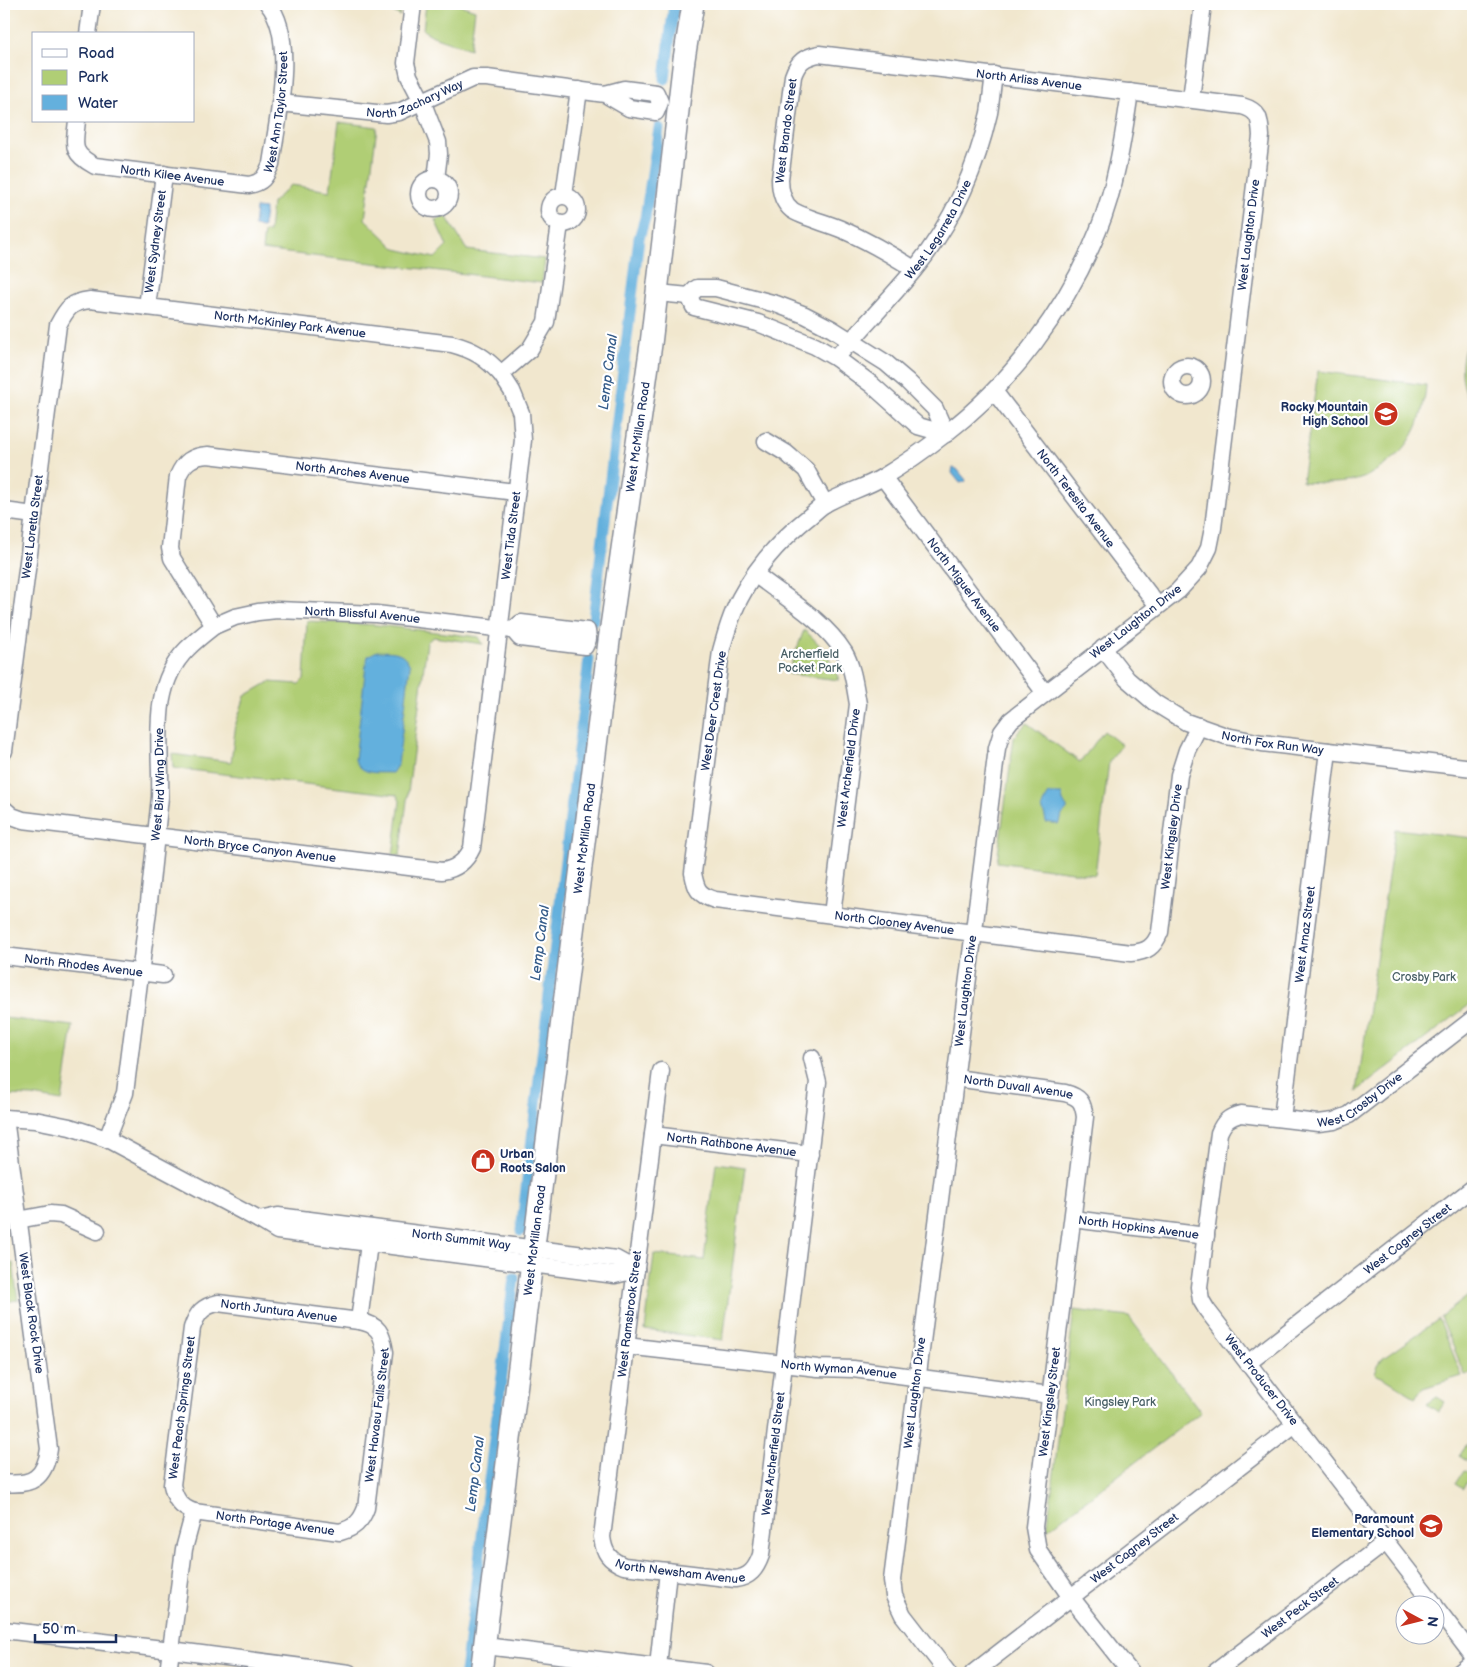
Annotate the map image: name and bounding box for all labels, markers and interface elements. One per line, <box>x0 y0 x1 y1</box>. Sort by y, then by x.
legend <box>32 32 195 122</box>
text: Road <box>78 44 114 63</box>
street label: West Ann Taylor Street <box>260 51 291 175</box>
street label: North Arliss Avenue <box>975 66 1083 94</box>
text: Park <box>78 68 109 87</box>
street label: North Zachary Way <box>365 76 466 122</box>
street label: West Brando Street <box>772 77 800 184</box>
text: Water <box>78 94 118 113</box>
street label: North Kilee Avenue <box>119 162 225 189</box>
street label: West Legarreta Drive <box>902 177 974 282</box>
street label: West Laughton Drive <box>1235 178 1263 292</box>
street label: West Sydney Street <box>141 189 169 294</box>
street label: North McKinley Park Avenue <box>213 308 367 341</box>
water label: Lemp Canal <box>595 333 621 411</box>
street label: West McMillan Road <box>623 381 653 493</box>
place label: Rocky Mountain High School <box>1281 400 1368 429</box>
school or university icon: Rocky Mountain High School <box>1373 401 1399 427</box>
street label: North Teresita Avenue <box>1033 446 1118 551</box>
street label: North Arches Avenue <box>294 458 410 487</box>
street label: West Loretta Street <box>18 474 46 580</box>
street label: West Tida Street <box>498 490 524 581</box>
street label: North Miguel Avenue <box>924 535 1004 635</box>
street label: West Laughton Drive <box>1087 582 1185 662</box>
street label: North Blissful Avenue <box>304 604 421 627</box>
park label: Archerfield Pocket Park <box>778 647 842 676</box>
street label: West Deer Crest Drive <box>698 650 730 772</box>
street label: West Archerfield Drive <box>834 708 864 828</box>
street label: West Bird Wing Drive <box>148 728 168 842</box>
street label: North Fox Run Way <box>1220 728 1325 758</box>
street label: West McMillan Road <box>570 782 599 895</box>
street label: West Kingsley Drive <box>1158 783 1185 890</box>
street label: North Bryce Canyon Avenue <box>183 832 337 866</box>
street label: West Arnaz Street <box>1292 885 1319 984</box>
water label: Lemp Canal <box>527 904 553 982</box>
street label: North Clooney Avenue <box>833 908 955 938</box>
street label: West Laughton Drive <box>952 934 980 1048</box>
street label: North Rhodes Avenue <box>23 951 144 980</box>
park label: Crosby Park <box>1392 970 1456 985</box>
street label: West Crosby Drive <box>1316 1069 1405 1131</box>
street label: North Duvall Avenue <box>963 1072 1075 1103</box>
street label: North Rathbone Avenue <box>666 1129 797 1160</box>
place label: Urban Roots Salon <box>500 1147 566 1176</box>
shop icon: Urban Roots Salon <box>470 1148 496 1174</box>
street label: West McMillan Road <box>520 1184 549 1297</box>
street label: West Cagney Street <box>1361 1200 1455 1278</box>
street label: North Hopkins Avenue <box>1077 1212 1200 1243</box>
street label: North Summit Way <box>411 1226 512 1253</box>
street label: West Ramsbrook Street <box>615 1249 645 1378</box>
street label: West Black Rock Drive <box>15 1251 47 1375</box>
street label: North Juntura Avenue <box>219 1296 338 1326</box>
street label: West Producer Drive <box>1221 1331 1301 1429</box>
street label: West Peach Springs Street <box>165 1335 198 1480</box>
street label: West Laughton Drive <box>901 1336 929 1450</box>
street label: West Havasu Falls Street <box>362 1346 392 1483</box>
street label: West Kingsley Street <box>1036 1346 1064 1458</box>
street label: North Wyman Avenue <box>780 1356 898 1382</box>
street label: West Archerfield Street <box>758 1391 788 1516</box>
park label: Kingsley Park <box>1084 1395 1156 1410</box>
water label: Lemp Canal <box>462 1435 488 1513</box>
street label: North Portage Avenue <box>215 1508 336 1539</box>
street label: West Cagney Street <box>1087 1509 1182 1587</box>
place label: Paramount Elementary School <box>1311 1512 1414 1541</box>
school or university icon: Paramount Elementary School <box>1418 1513 1444 1539</box>
street label: North Newsham Avenue <box>612 1555 747 1587</box>
street label: West Peck Street <box>1258 1573 1342 1642</box>
north arrow <box>1394 1594 1444 1644</box>
scale bar <box>35 1612 116 1644</box>
text: N <box>1423 1615 1441 1628</box>
text: 50 m <box>42 1620 76 1639</box>

